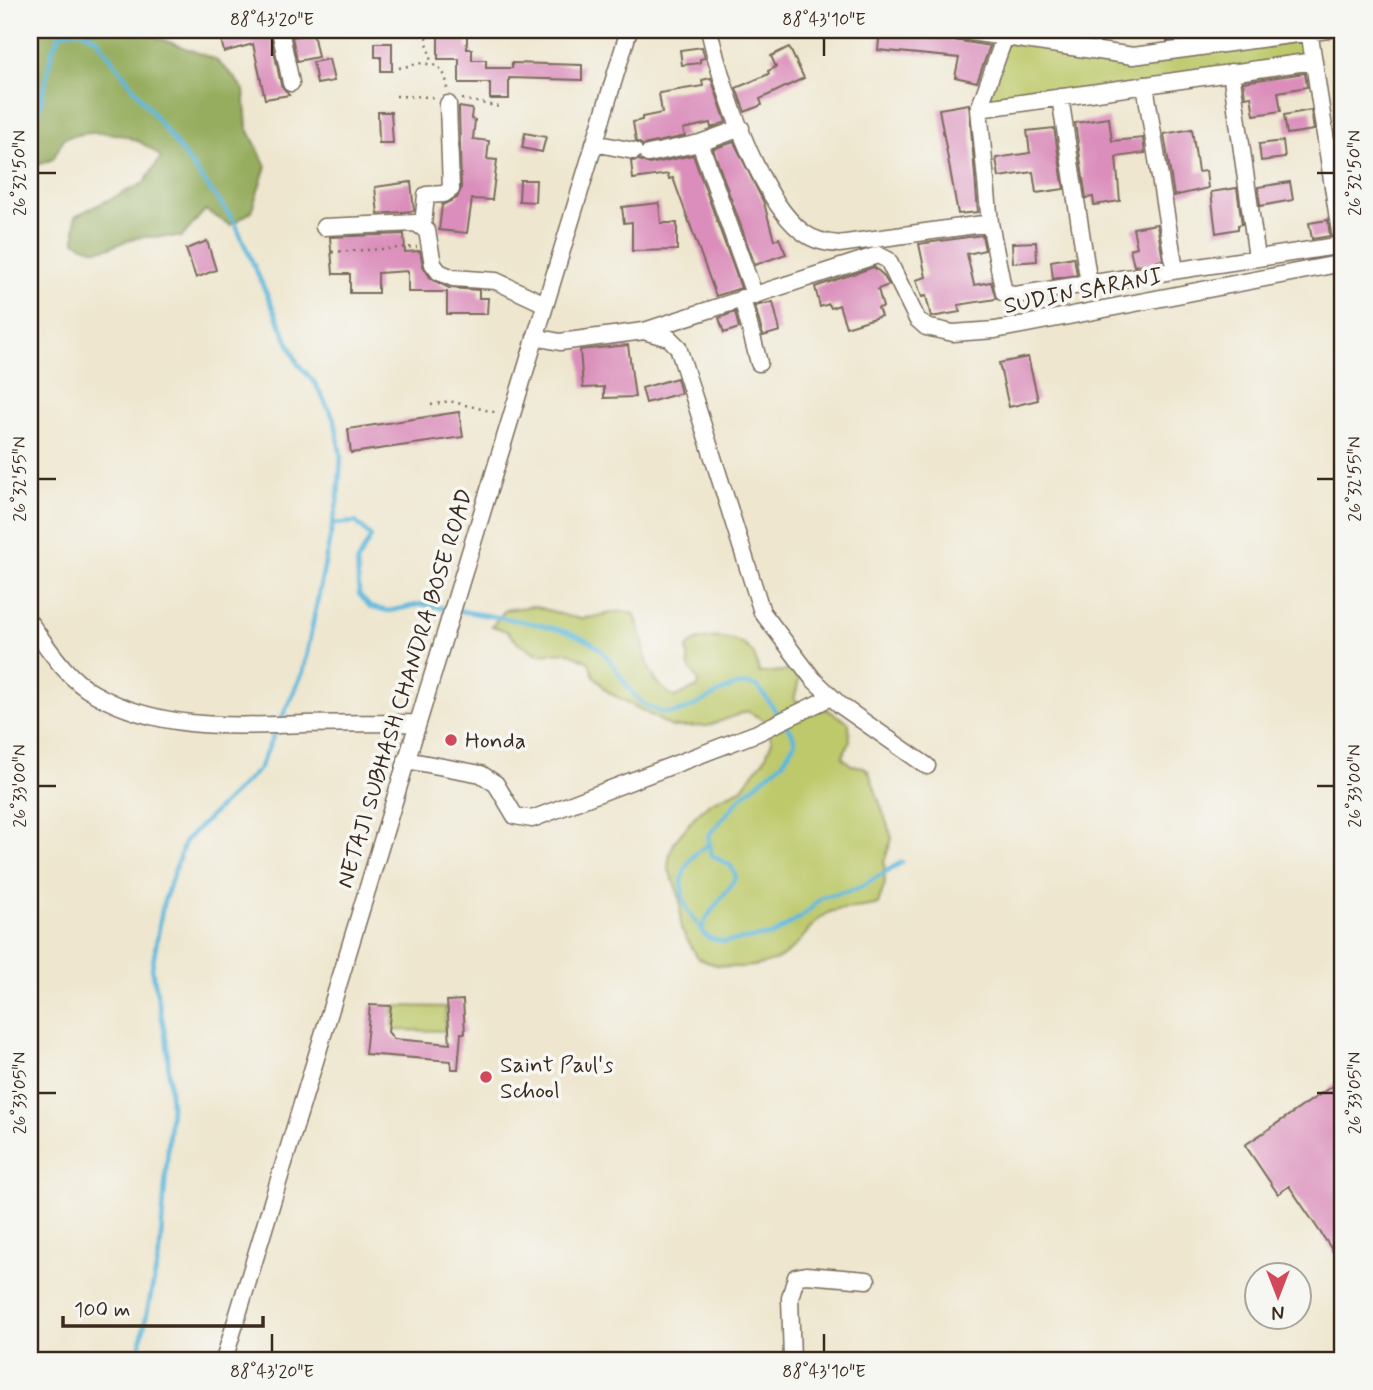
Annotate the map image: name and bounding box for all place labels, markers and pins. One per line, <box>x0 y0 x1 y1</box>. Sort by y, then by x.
place label: Honda <box>465 727 526 757</box>
marker: Honda <box>443 732 459 748</box>
place label: Saint Paul's School <box>500 1051 613 1107</box>
marker: Saint Paul's School <box>478 1069 494 1085</box>

